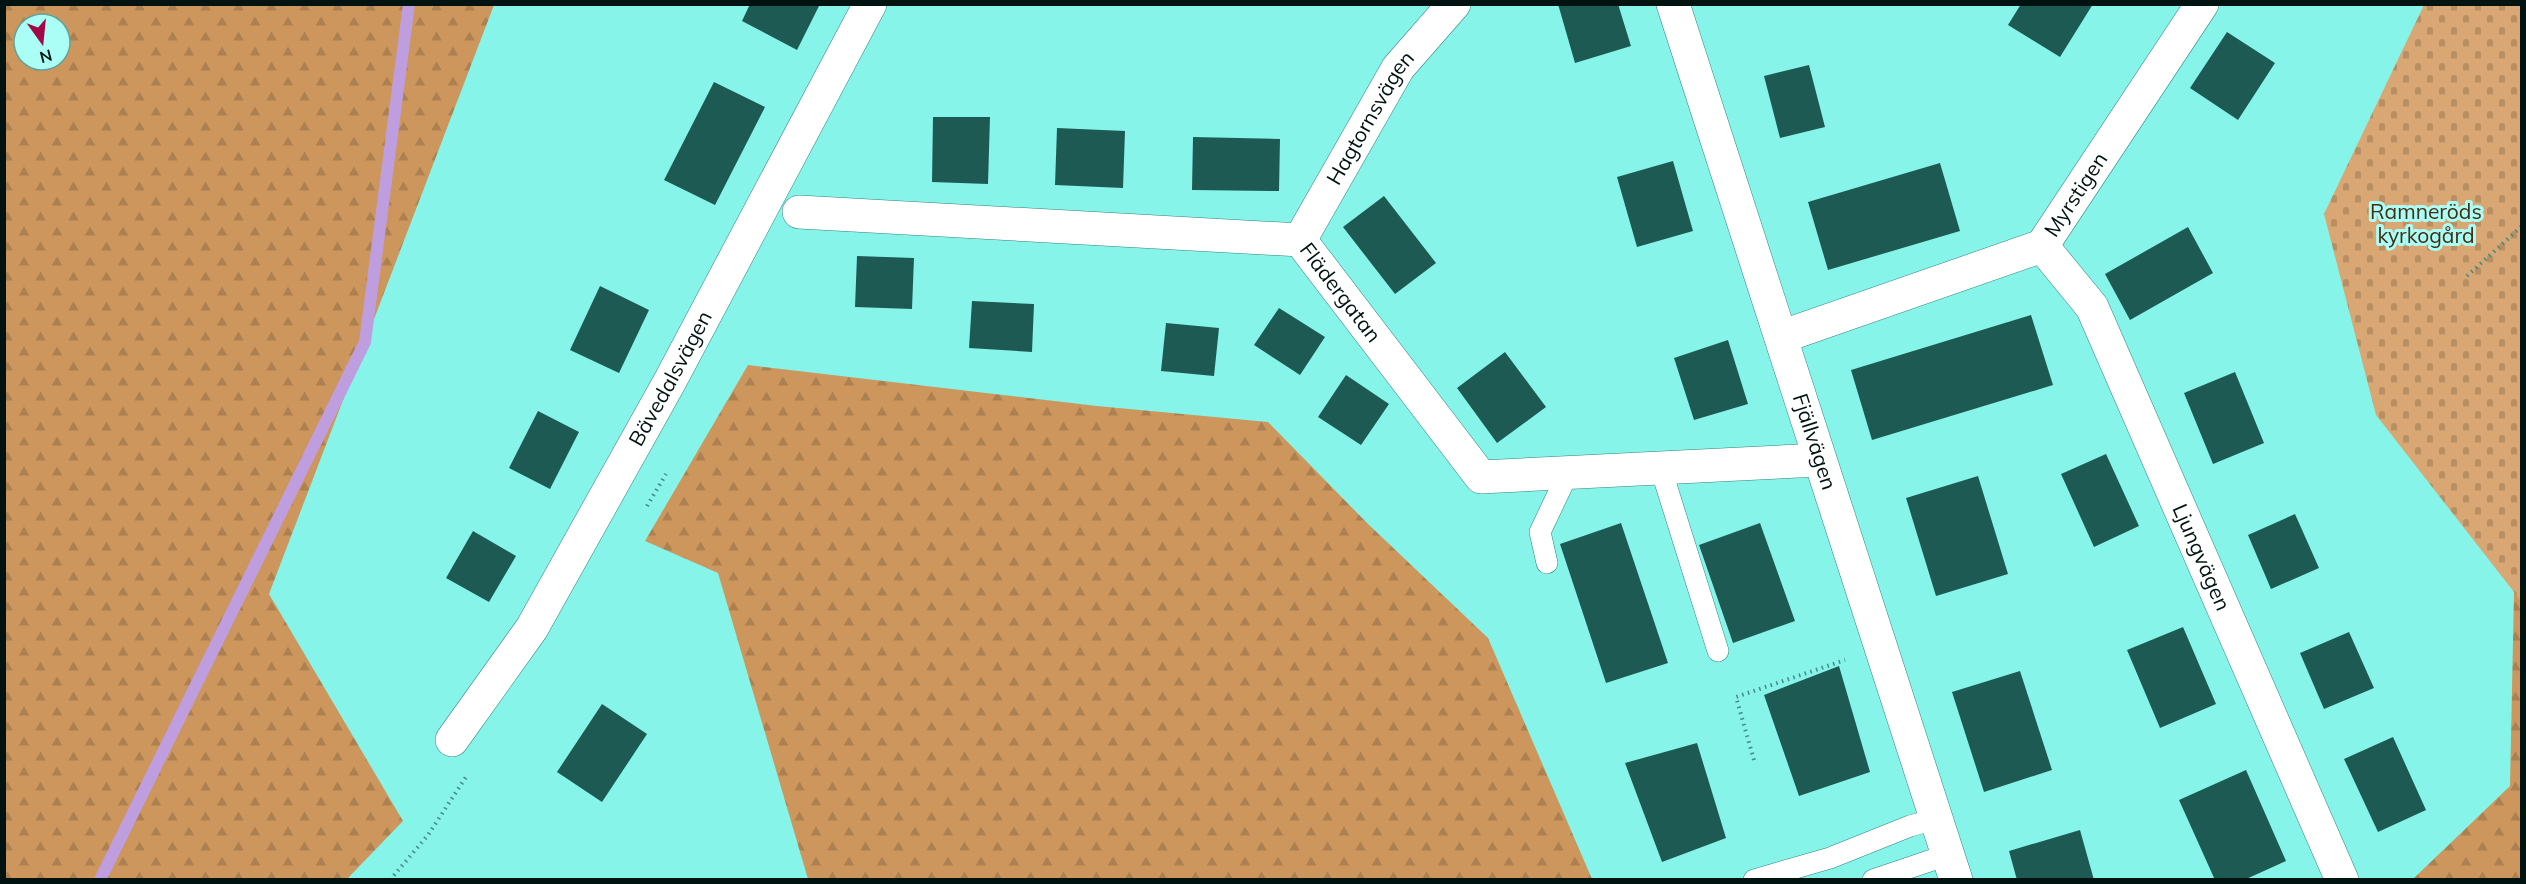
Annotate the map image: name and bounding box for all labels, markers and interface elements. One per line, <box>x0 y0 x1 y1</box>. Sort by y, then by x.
north arrow <box>12 12 72 72</box>
text: N <box>37 45 54 68</box>
street label: Hagtornsvägen <box>1320 45 1419 189</box>
street label: Myrstigen <box>2038 147 2112 241</box>
park label: Ramneröds kyrkogård <box>2370 198 2482 248</box>
street label: Flädergatan <box>1295 237 1387 347</box>
street label: Bävedalsvägen <box>622 306 717 450</box>
street label: Fjällvägen <box>1788 390 1843 493</box>
street label: Ljungvägen <box>2167 500 2237 614</box>

